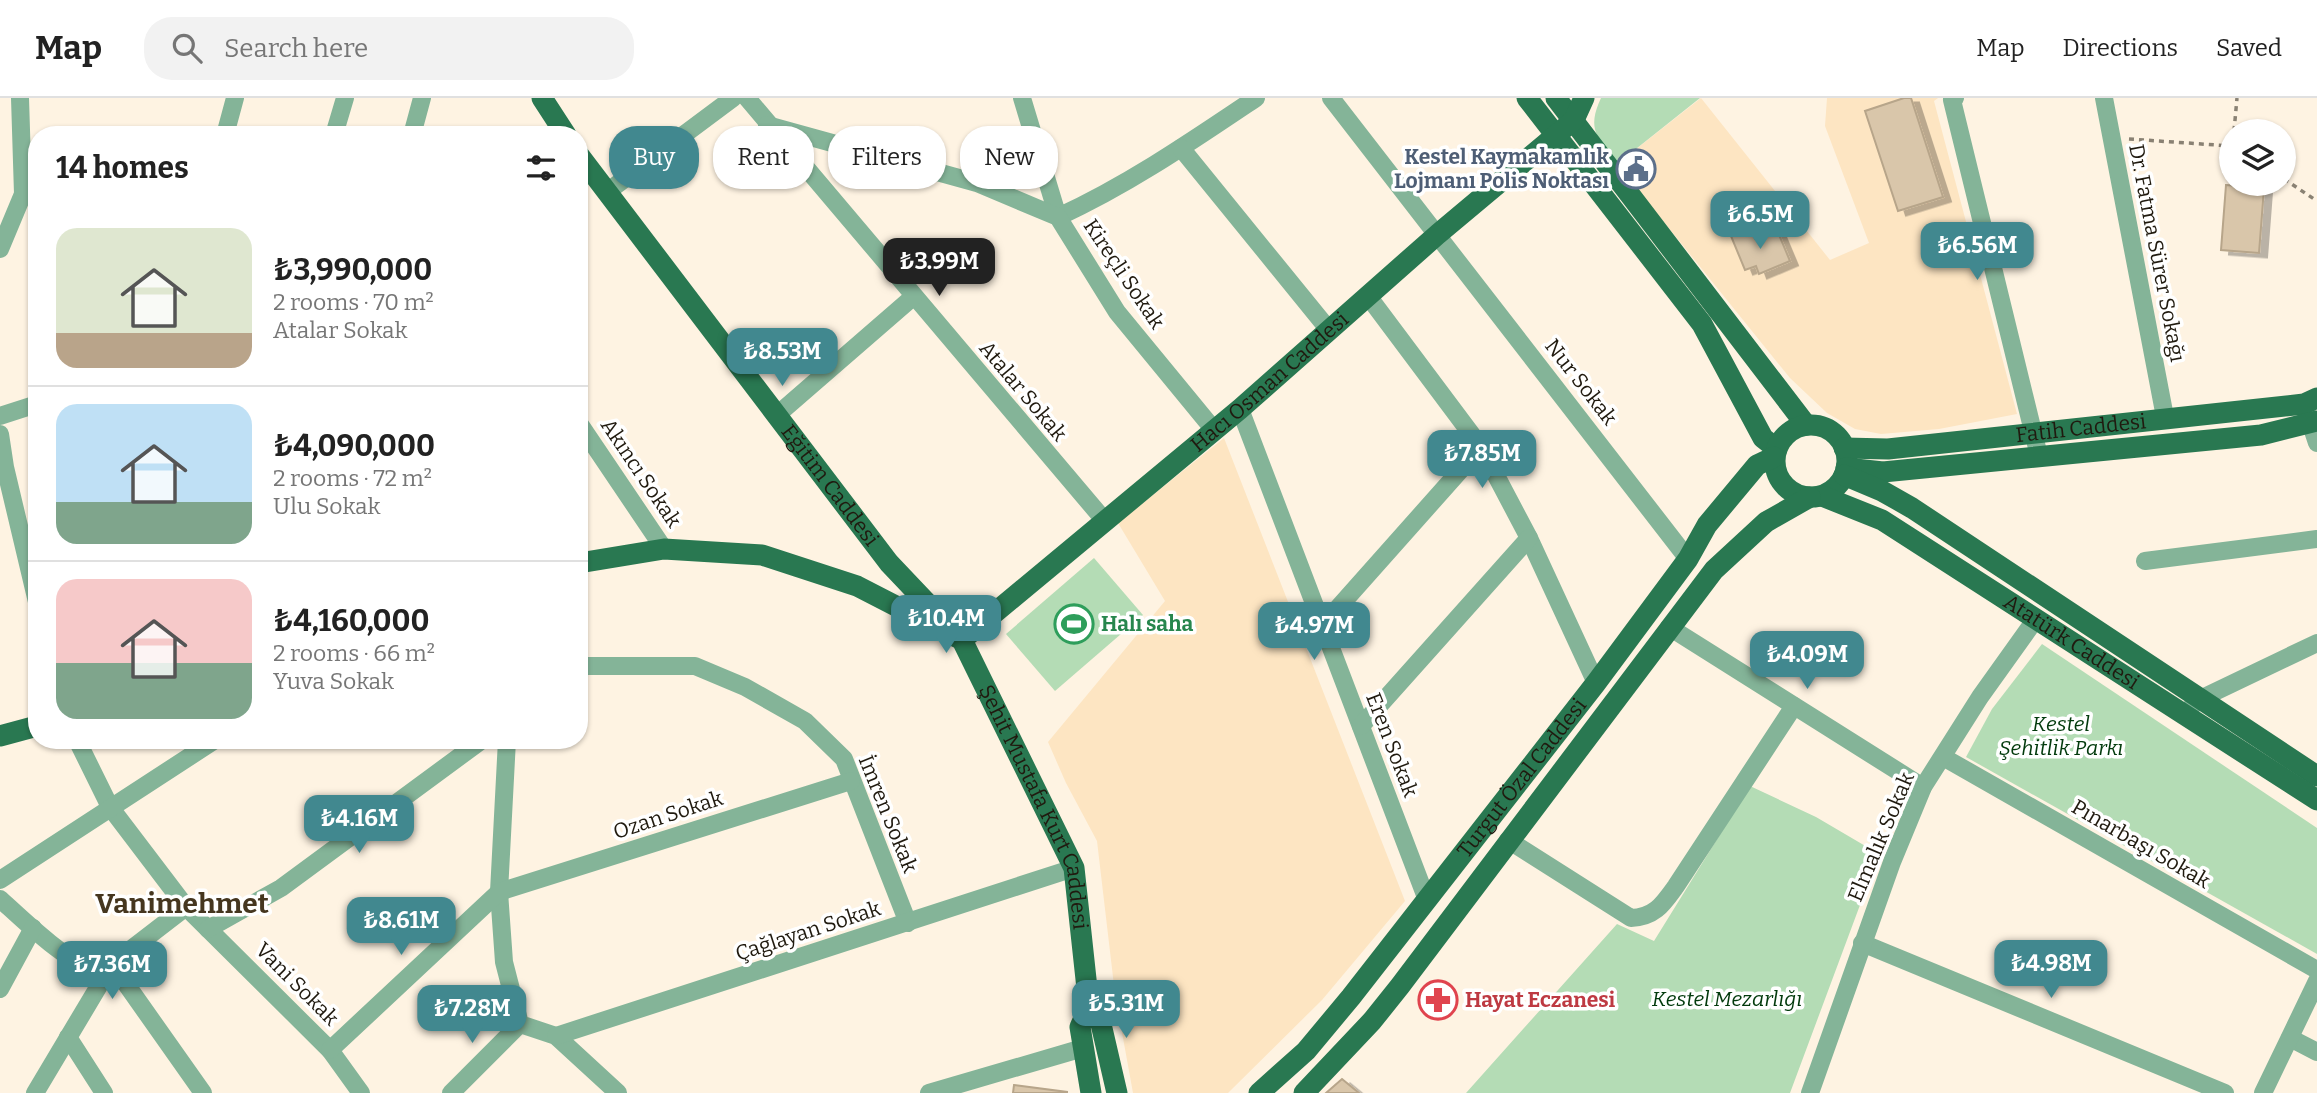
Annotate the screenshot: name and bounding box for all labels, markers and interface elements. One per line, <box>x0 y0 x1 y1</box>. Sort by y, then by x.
search box <box>144 17 634 80</box>
text: Map <box>35 28 102 68</box>
icon: search <box>168 29 206 67</box>
text: Search here <box>224 33 368 64</box>
text: Map <box>1976 34 2025 62</box>
text: Directions <box>2063 34 2178 62</box>
text: Saved <box>2216 34 2282 62</box>
map controls <box>2219 119 2296 196</box>
button: layers <box>2219 119 2296 196</box>
chip: Buy <box>609 126 699 189</box>
chip: Rent <box>713 126 814 189</box>
chip: Filters <box>828 126 946 189</box>
chip: New <box>960 126 1058 189</box>
street label: Dr. Fatma Sürer Sokağı <box>2123 142 2191 364</box>
place label: Kestel Kaymakamlık Lojmanı Polis Noktası <box>1394 144 1610 194</box>
public building icon: Kestel Kaymakamlık Lojmanı Polis Noktası <box>1615 148 1657 190</box>
icon: filters <box>522 149 560 187</box>
text: 14 homes <box>56 150 189 186</box>
pin: ₺6.5M <box>1711 192 1809 251</box>
text: ₺6.5M <box>1726 200 1794 228</box>
street label: Kireçli Sokak <box>1078 214 1170 334</box>
pin: ₺6.56M <box>1920 222 2034 282</box>
text: ₺6.56M <box>1937 231 2017 259</box>
pin: ₺3.99M <box>882 238 996 298</box>
text: ₺3.99M <box>899 247 979 275</box>
text: ₺3,990,000 <box>273 252 432 288</box>
icon: home <box>112 256 196 340</box>
text: 2 rooms · 70 m² <box>273 288 434 316</box>
street label: Hacı Osman Caddesi <box>1185 306 1354 458</box>
text: Atalar Sokak <box>273 316 408 344</box>
pin: ₺8.53M <box>725 328 839 388</box>
street label: Nur Sokak <box>1539 334 1623 430</box>
street label: Atalar Sokak <box>974 336 1073 447</box>
text: ₺8.53M <box>743 337 821 365</box>
street label: Fatih Caddesi <box>2014 408 2147 448</box>
street label: Akıncı Sokak <box>595 414 687 532</box>
street label: Eğitim Caddesi <box>776 420 885 551</box>
text: ₺4,090,000 <box>273 428 435 464</box>
pin: ₺7.85M <box>1425 430 1539 490</box>
icon: home <box>112 432 196 516</box>
text: ₺7.85M <box>1443 439 1521 467</box>
text: 2 rooms · 72 m² <box>273 464 432 492</box>
text: Ulu Sokak <box>273 492 381 520</box>
street label: Atatürk Caddesi <box>1999 589 2144 695</box>
pin: ₺10.4M <box>889 596 1003 655</box>
pin: ₺4.97M <box>1257 602 1371 662</box>
text: ₺4,160,000 <box>273 603 430 639</box>
sports icon: Halı saha <box>1053 603 1095 645</box>
text: ₺10.4M <box>907 604 985 632</box>
icon: home <box>112 607 196 691</box>
place label: Halı saha <box>1101 611 1193 637</box>
text: ₺4.97M <box>1274 611 1354 639</box>
pin: ₺4.09M <box>1750 632 1864 691</box>
text: 2 rooms · 66 m² <box>273 639 435 667</box>
text: ₺4.09M <box>1766 640 1848 668</box>
text: Yuva Sokak <box>273 667 394 695</box>
street label: Şehit Mustafa Kurt Caddesi <box>973 681 1094 931</box>
street label: Eren Sokak <box>1360 689 1424 801</box>
street label: Turgut Özal Caddesi <box>1452 693 1592 863</box>
park label: Kestel Şehitlik Parkı <box>1999 711 2123 761</box>
street label: İmren Sokak <box>853 751 923 877</box>
street label: Elmalık Sokak <box>1842 768 1920 906</box>
street label: Ozan Sokak <box>610 785 726 845</box>
street label: Pınarbaşı Sokak <box>2067 794 2215 894</box>
pin: ₺4.16M <box>302 796 416 855</box>
text: ₺4.16M <box>320 804 398 832</box>
district label: Vanimehmet <box>95 887 269 920</box>
street label: Çağlayan Sokak <box>732 895 884 967</box>
pin: ₺8.61M <box>344 898 458 957</box>
text: ₺8.61M <box>363 906 439 934</box>
street label: Vani Sokak <box>250 937 344 1031</box>
pin: ₺4.98M <box>1994 940 2108 1000</box>
pin: ₺7.36M <box>55 942 169 1001</box>
text: ₺4.98M <box>2010 949 2092 977</box>
text: ₺7.36M <box>73 950 151 978</box>
pharmacy icon: Hayat Eczanesi <box>1417 979 1459 1021</box>
pin: ₺5.31M <box>1069 981 1183 1040</box>
pin: ₺7.28M <box>415 986 529 1045</box>
park label: Kestel Mezarlığı <box>1652 986 1802 1012</box>
place label: Hayat Eczanesi <box>1465 987 1616 1013</box>
text: ₺5.31M <box>1088 989 1164 1017</box>
text: ₺7.28M <box>433 994 511 1022</box>

